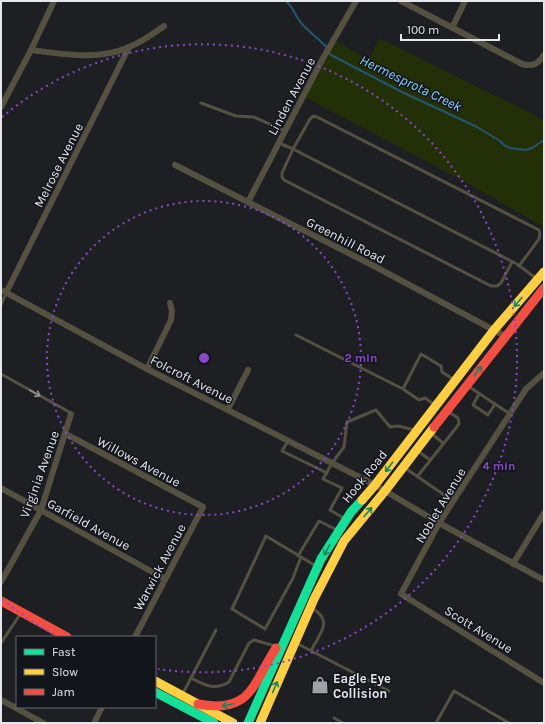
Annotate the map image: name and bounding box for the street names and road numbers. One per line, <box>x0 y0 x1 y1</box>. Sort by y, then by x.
street label: Linden Avenue <box>265 55 318 138</box>
street label: Melrose Avenue <box>31 120 86 210</box>
street label: Greenhill Road <box>304 214 388 267</box>
street label: Folcroft Avenue <box>148 352 236 407</box>
street label: Virginia Avenue <box>17 428 62 520</box>
street label: Willows Avenue <box>95 433 183 490</box>
street label: Hook Road <box>339 447 390 506</box>
street label: Noblet Avenue <box>412 465 469 545</box>
street label: Garfield Avenue <box>45 495 133 554</box>
street label: Warwick Avenue <box>130 521 189 613</box>
street label: Scott Avenue <box>442 603 516 656</box>

